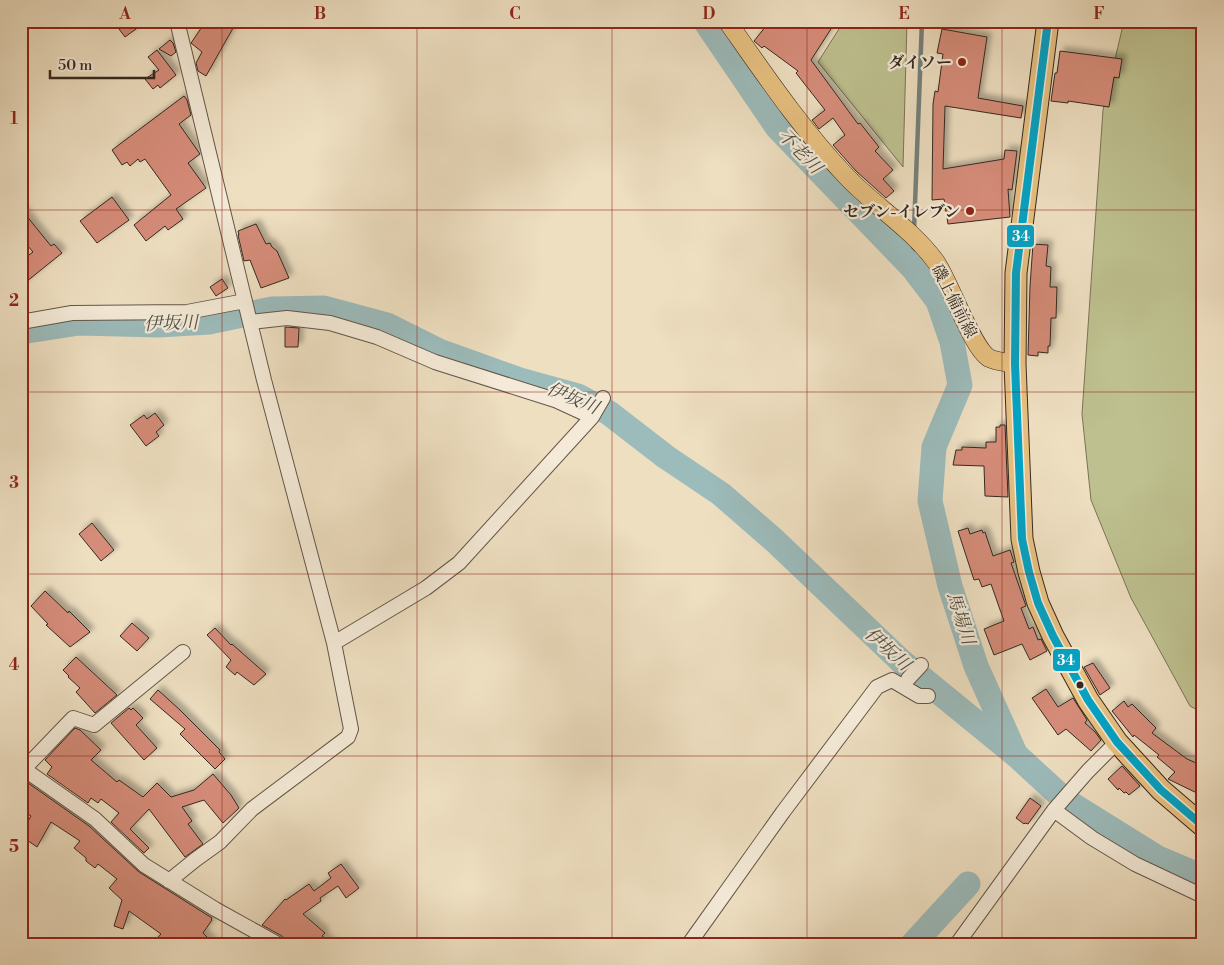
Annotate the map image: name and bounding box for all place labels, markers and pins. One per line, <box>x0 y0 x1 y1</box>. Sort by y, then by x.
place label: ダイソー <box>888 53 952 73</box>
marker: ダイソー <box>956 56 968 68</box>
place label: セブン-イレブン <box>843 202 960 222</box>
marker: セブン-イレブン <box>964 205 976 217</box>
unlabelled marker <box>1075 680 1085 690</box>

